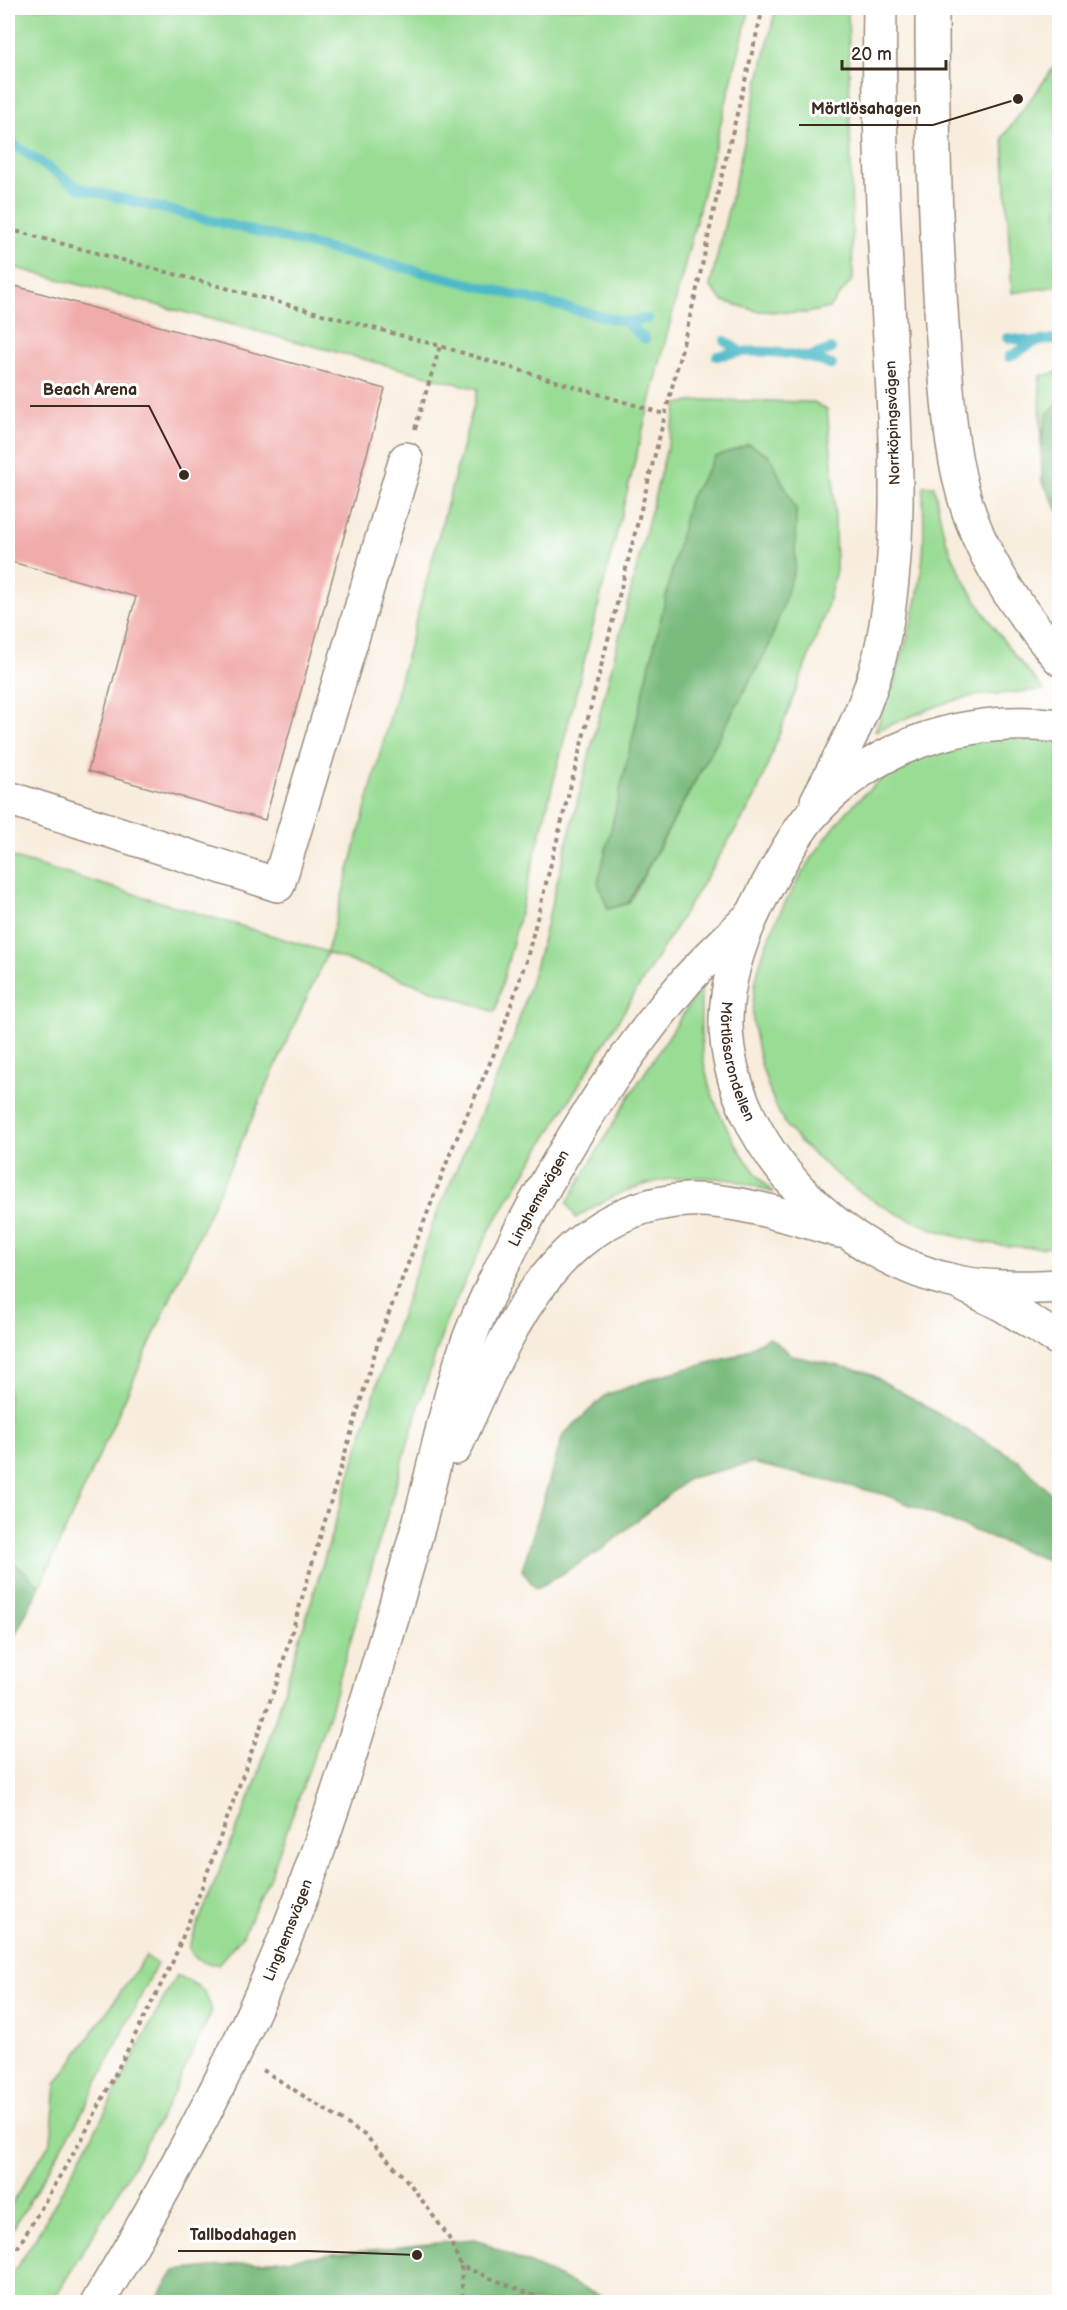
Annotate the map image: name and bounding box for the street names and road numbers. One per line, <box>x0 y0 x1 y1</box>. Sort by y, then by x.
street label: Norrköpingsvägen <box>881 360 905 486</box>
street label: Mörtlösarondellen <box>716 1001 760 1124</box>
street label: Linghemsvägen <box>504 1146 573 1250</box>
street label: Linghemsvägen <box>259 1877 317 1984</box>

